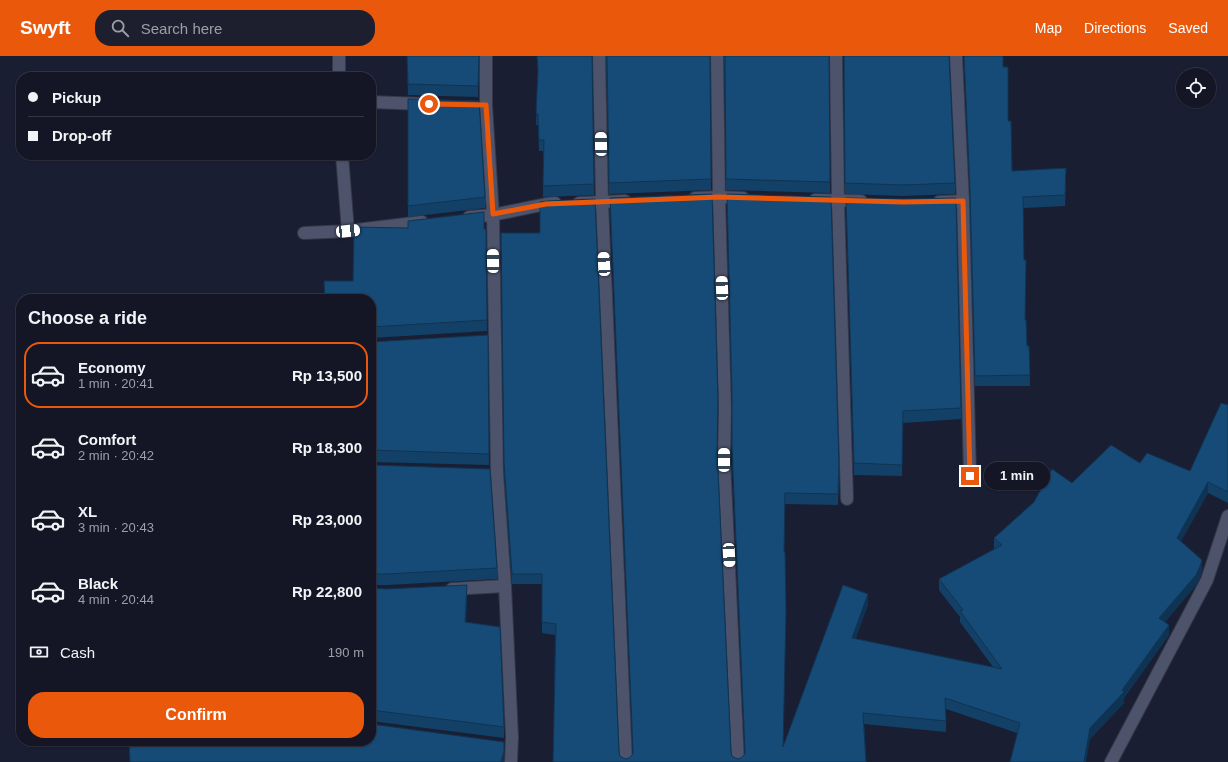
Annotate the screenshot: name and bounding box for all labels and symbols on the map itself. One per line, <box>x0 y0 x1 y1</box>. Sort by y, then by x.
route start <box>420 95 438 113</box>
car <box>595 132 607 156</box>
car <box>335 224 361 238</box>
car <box>487 249 499 273</box>
car <box>597 252 611 276</box>
car <box>716 276 728 300</box>
car <box>718 448 730 472</box>
callout: 1 min <box>984 462 1050 490</box>
route end <box>961 467 979 485</box>
car <box>722 543 736 567</box>

